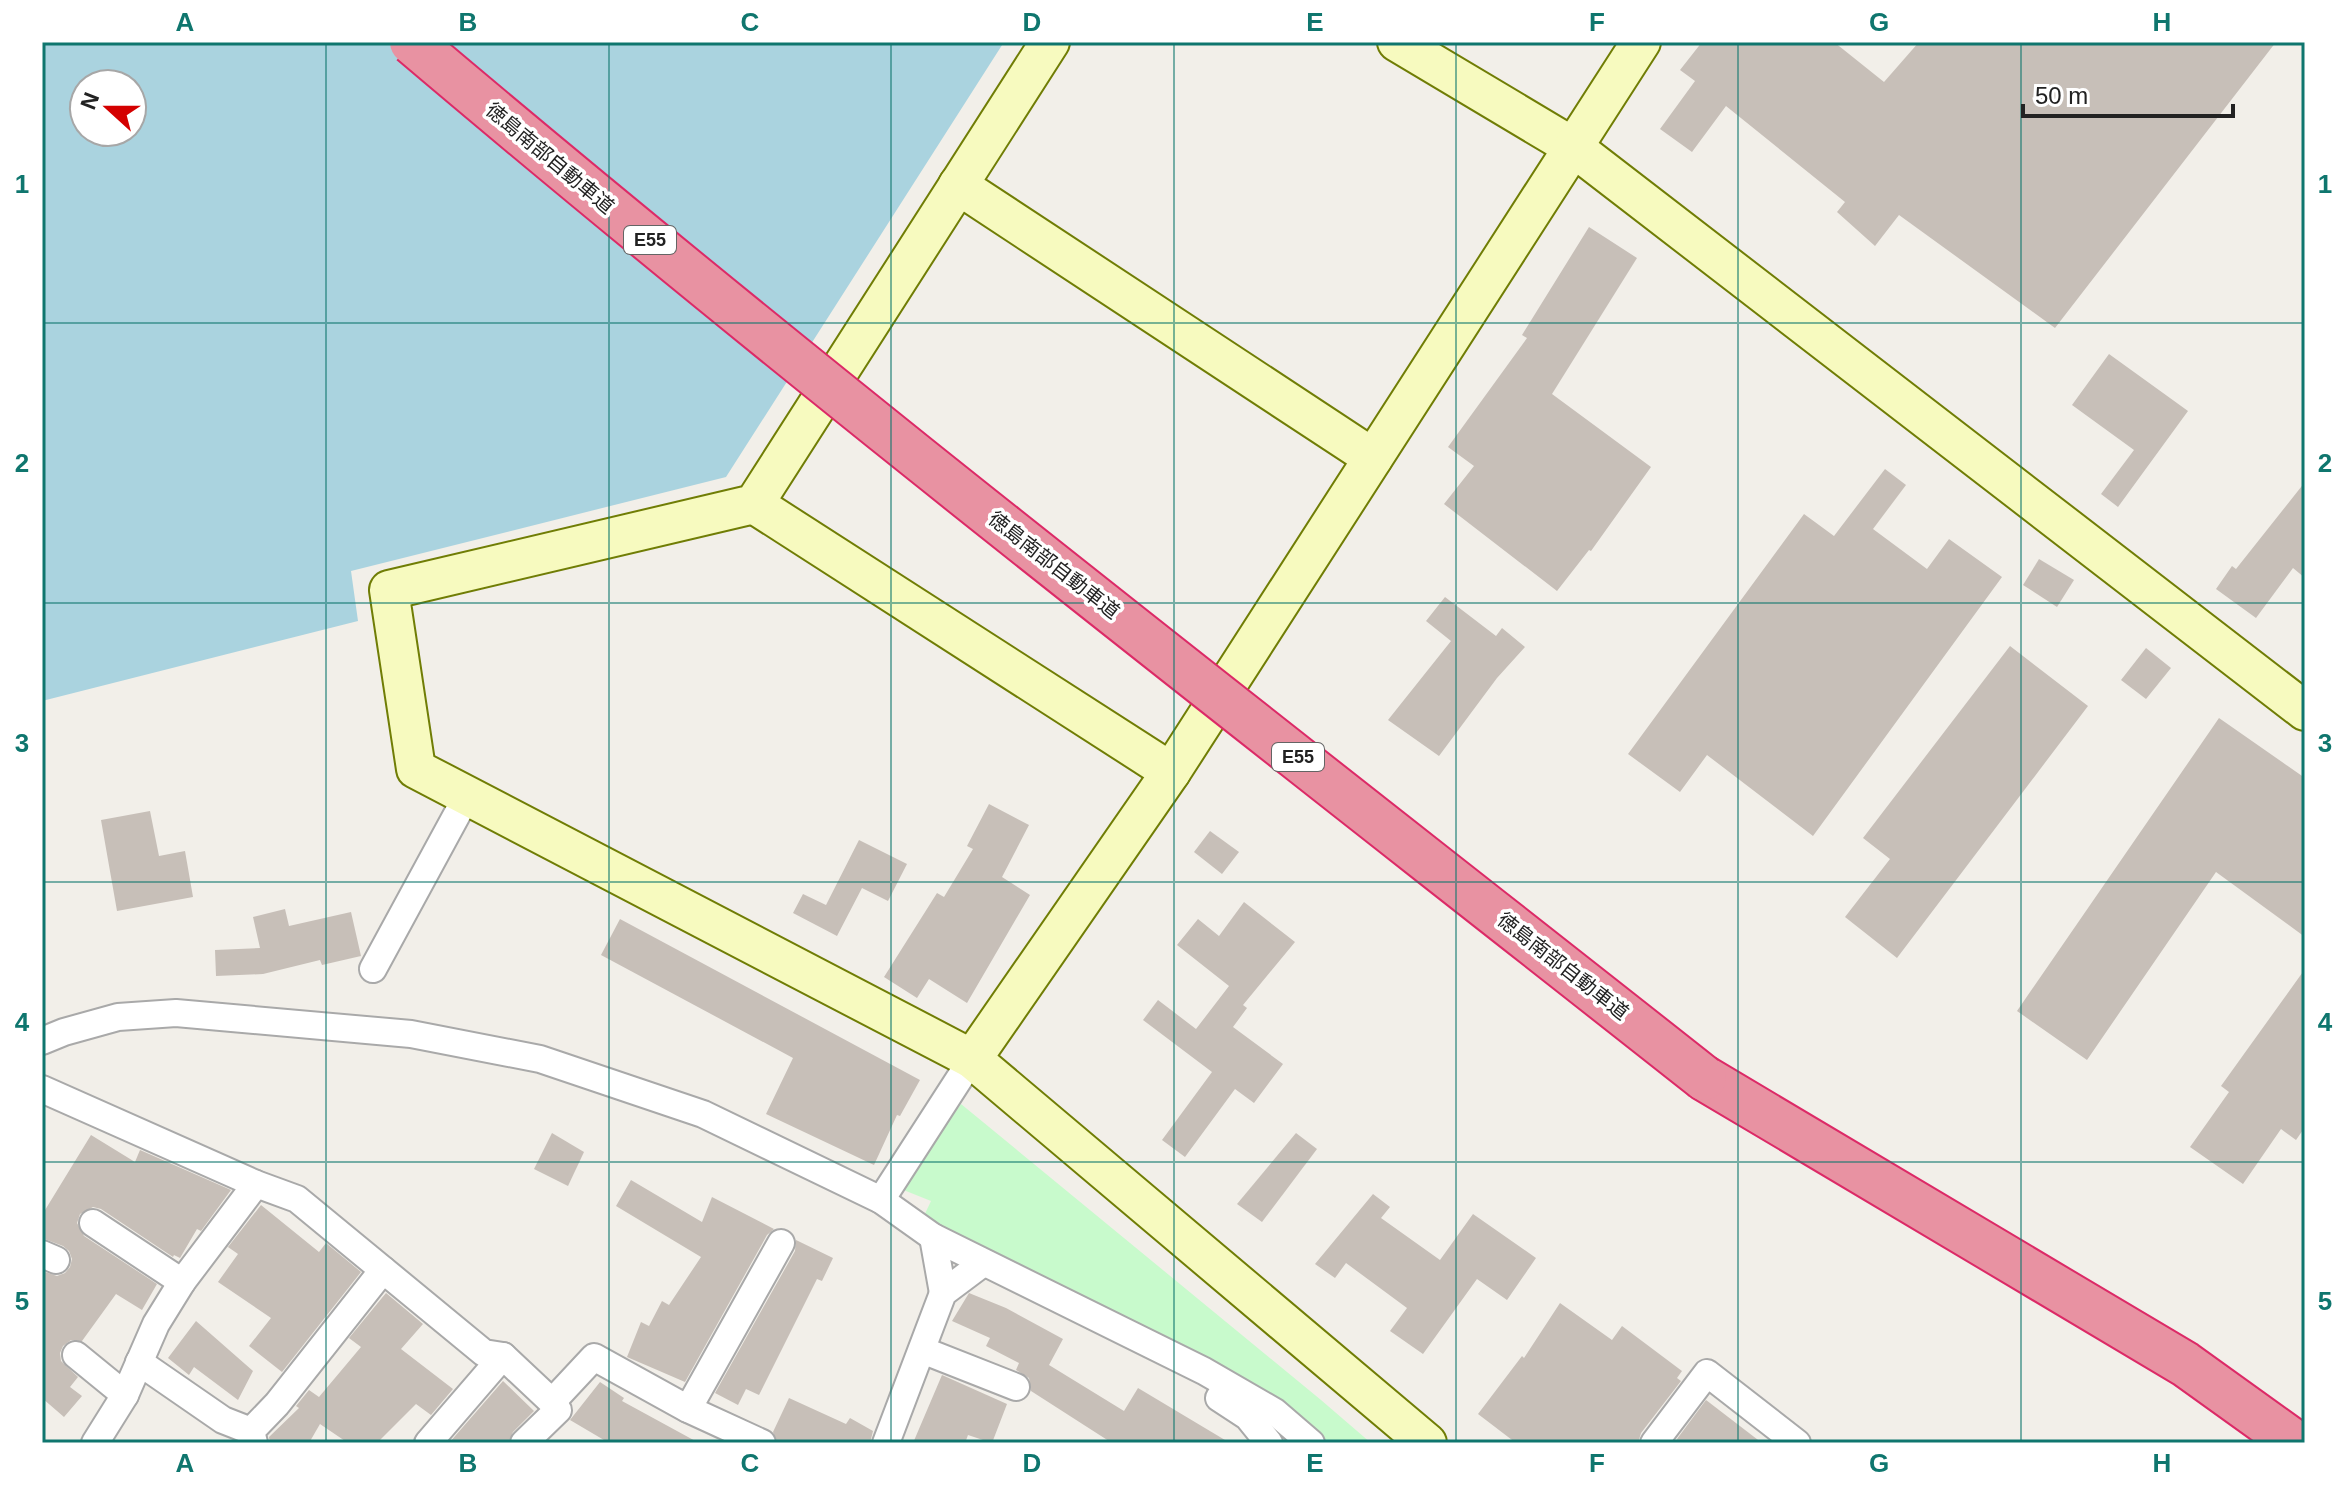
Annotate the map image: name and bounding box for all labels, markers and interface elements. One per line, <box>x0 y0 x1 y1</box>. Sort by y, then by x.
text: A <box>176 7 195 37</box>
text: B <box>459 7 477 37</box>
text: C <box>741 7 760 37</box>
text: D <box>1023 7 1041 37</box>
text: E <box>1306 7 1324 37</box>
text: F <box>1589 7 1605 37</box>
text: G <box>1869 7 1889 37</box>
text: H <box>2153 7 2171 37</box>
north arrow <box>68 68 148 148</box>
scale bar <box>2023 68 2233 118</box>
text: 50 m <box>2035 82 2088 109</box>
text: N <box>75 89 104 113</box>
street label: 徳島南部自動車道 <box>482 98 618 218</box>
text: 1 <box>15 169 29 199</box>
text: 1 <box>2318 169 2332 199</box>
road number: E55 <box>624 226 676 254</box>
text: 2 <box>15 448 29 478</box>
text: 2 <box>2318 448 2332 478</box>
street label: 徳島南部自動車道 <box>984 507 1124 623</box>
text: 3 <box>15 728 29 758</box>
text: 3 <box>2318 728 2332 758</box>
road number: E55 <box>1272 743 1324 771</box>
street label: 徳島南部自動車道 <box>1493 908 1633 1024</box>
text: 4 <box>15 1007 30 1037</box>
text: 4 <box>2318 1007 2333 1037</box>
text: 5 <box>15 1286 29 1316</box>
text: 5 <box>2318 1286 2332 1316</box>
text: A <box>176 1448 195 1478</box>
text: B <box>459 1448 477 1478</box>
text: C <box>741 1448 760 1478</box>
text: D <box>1023 1448 1041 1478</box>
text: E <box>1306 1448 1324 1478</box>
text: F <box>1589 1448 1605 1478</box>
text: G <box>1869 1448 1889 1478</box>
text: H <box>2153 1448 2171 1478</box>

